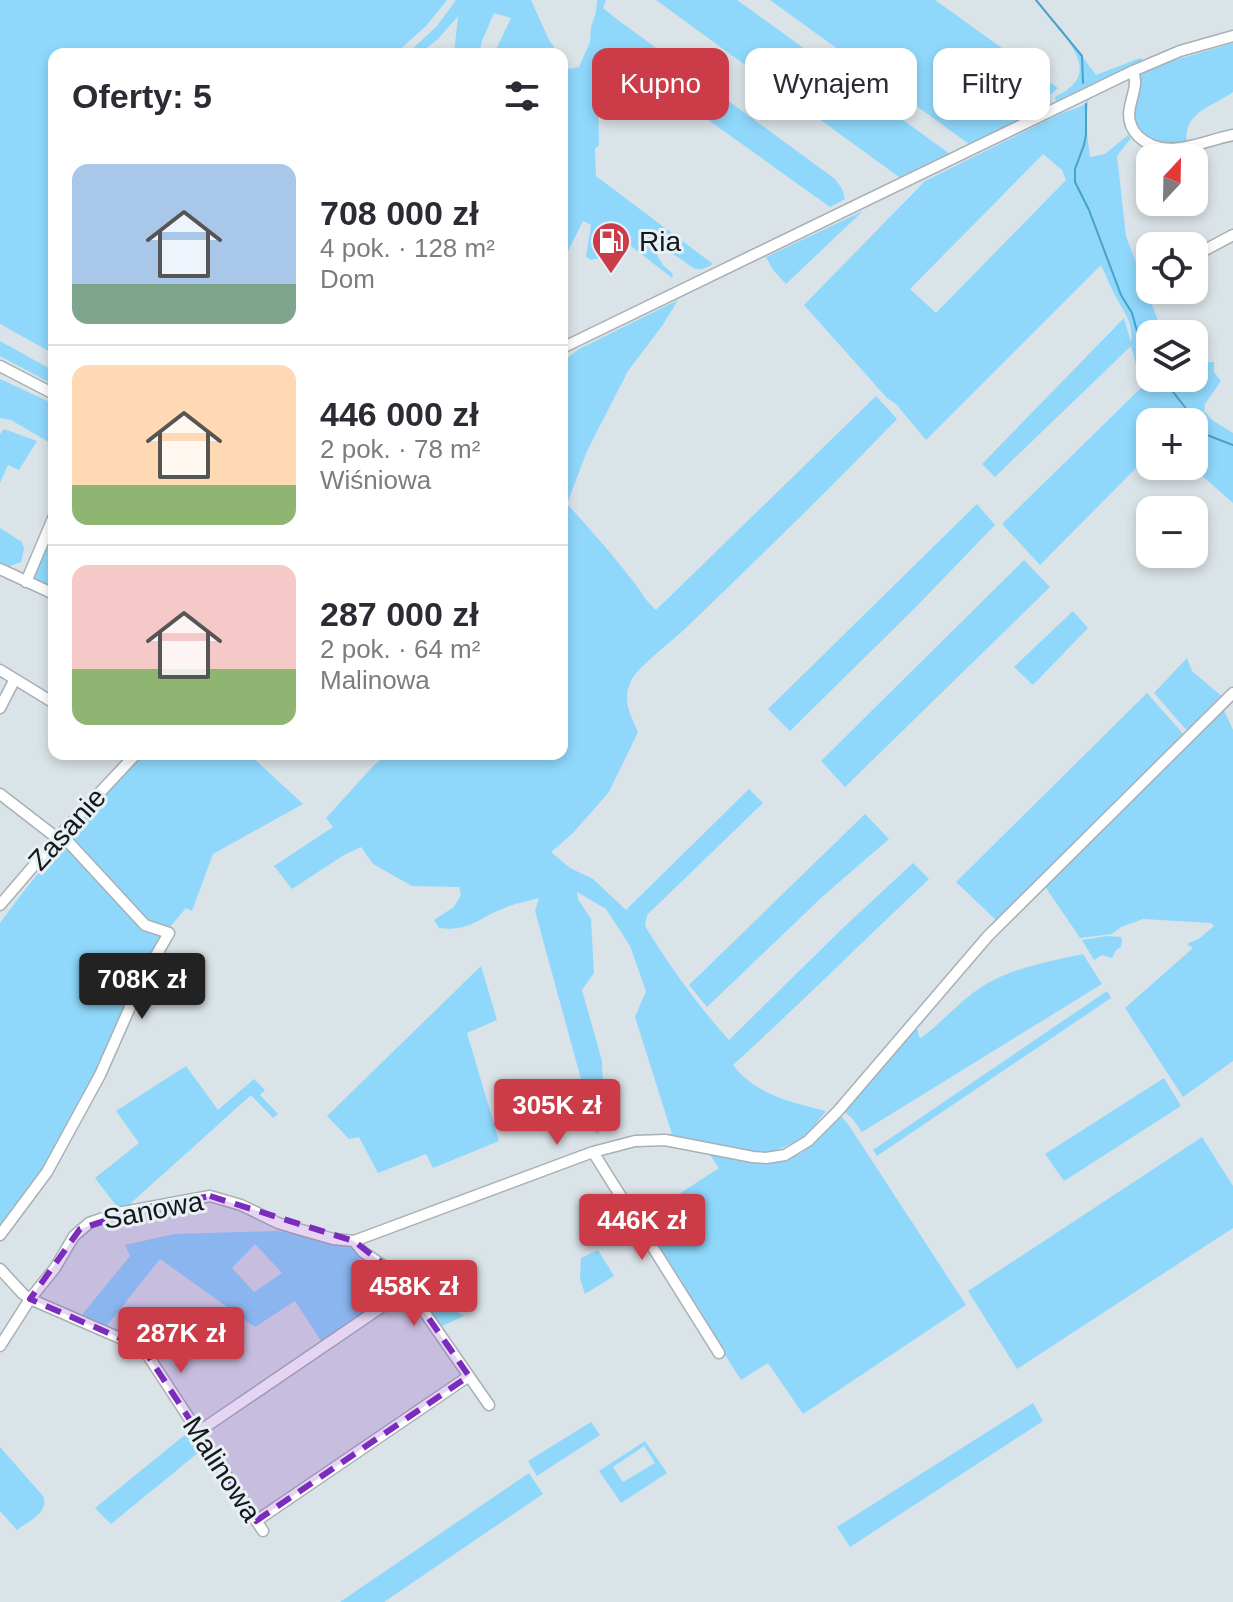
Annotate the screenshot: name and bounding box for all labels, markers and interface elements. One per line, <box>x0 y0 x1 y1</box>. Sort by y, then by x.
chip: Kupno <box>592 48 729 120</box>
chip: Wynajem <box>745 48 917 120</box>
chip: Filtry <box>933 48 1050 120</box>
icon: filters <box>500 74 544 118</box>
text: Oferty: 5 <box>72 77 212 115</box>
north arrow <box>1136 144 1208 216</box>
map controls <box>1136 144 1208 568</box>
text: 708 000 zł <box>320 194 479 232</box>
icon: home <box>136 196 232 292</box>
fuel station icon: Ria <box>590 220 632 275</box>
place label: Ria <box>639 226 681 257</box>
button: locate <box>1136 232 1208 304</box>
text: 4 pok. · 128 m² <box>320 233 495 263</box>
text: Dom <box>320 264 375 294</box>
button: layers <box>1136 320 1208 392</box>
text: 446 000 zł <box>320 395 479 433</box>
icon: home <box>136 397 232 493</box>
button: + <box>1136 408 1208 480</box>
text: 2 pok. · 78 m² <box>320 434 480 464</box>
text: Wiśniowa <box>320 465 431 495</box>
button: − <box>1136 496 1208 568</box>
text: 287 000 zł <box>320 595 479 633</box>
icon: home <box>136 597 232 693</box>
text: 2 pok. · 64 m² <box>320 634 480 664</box>
text: Malinowa <box>320 665 430 695</box>
street label: Zasanie <box>22 782 112 876</box>
pin: 708K zł <box>68 953 216 1021</box>
text: 708K zł <box>97 964 187 994</box>
pin: 305K zł <box>483 1079 631 1147</box>
text: 305K zł <box>512 1090 602 1120</box>
street label: Sanowa <box>100 1185 206 1235</box>
pin: 446K zł <box>568 1194 716 1262</box>
text: 446K zł <box>597 1205 687 1235</box>
pin: 458K zł <box>340 1260 488 1328</box>
text: 458K zł <box>369 1271 459 1301</box>
pin: 287K zł <box>107 1307 255 1375</box>
text: 287K zł <box>136 1318 226 1348</box>
street label: Malinowa <box>177 1411 267 1527</box>

